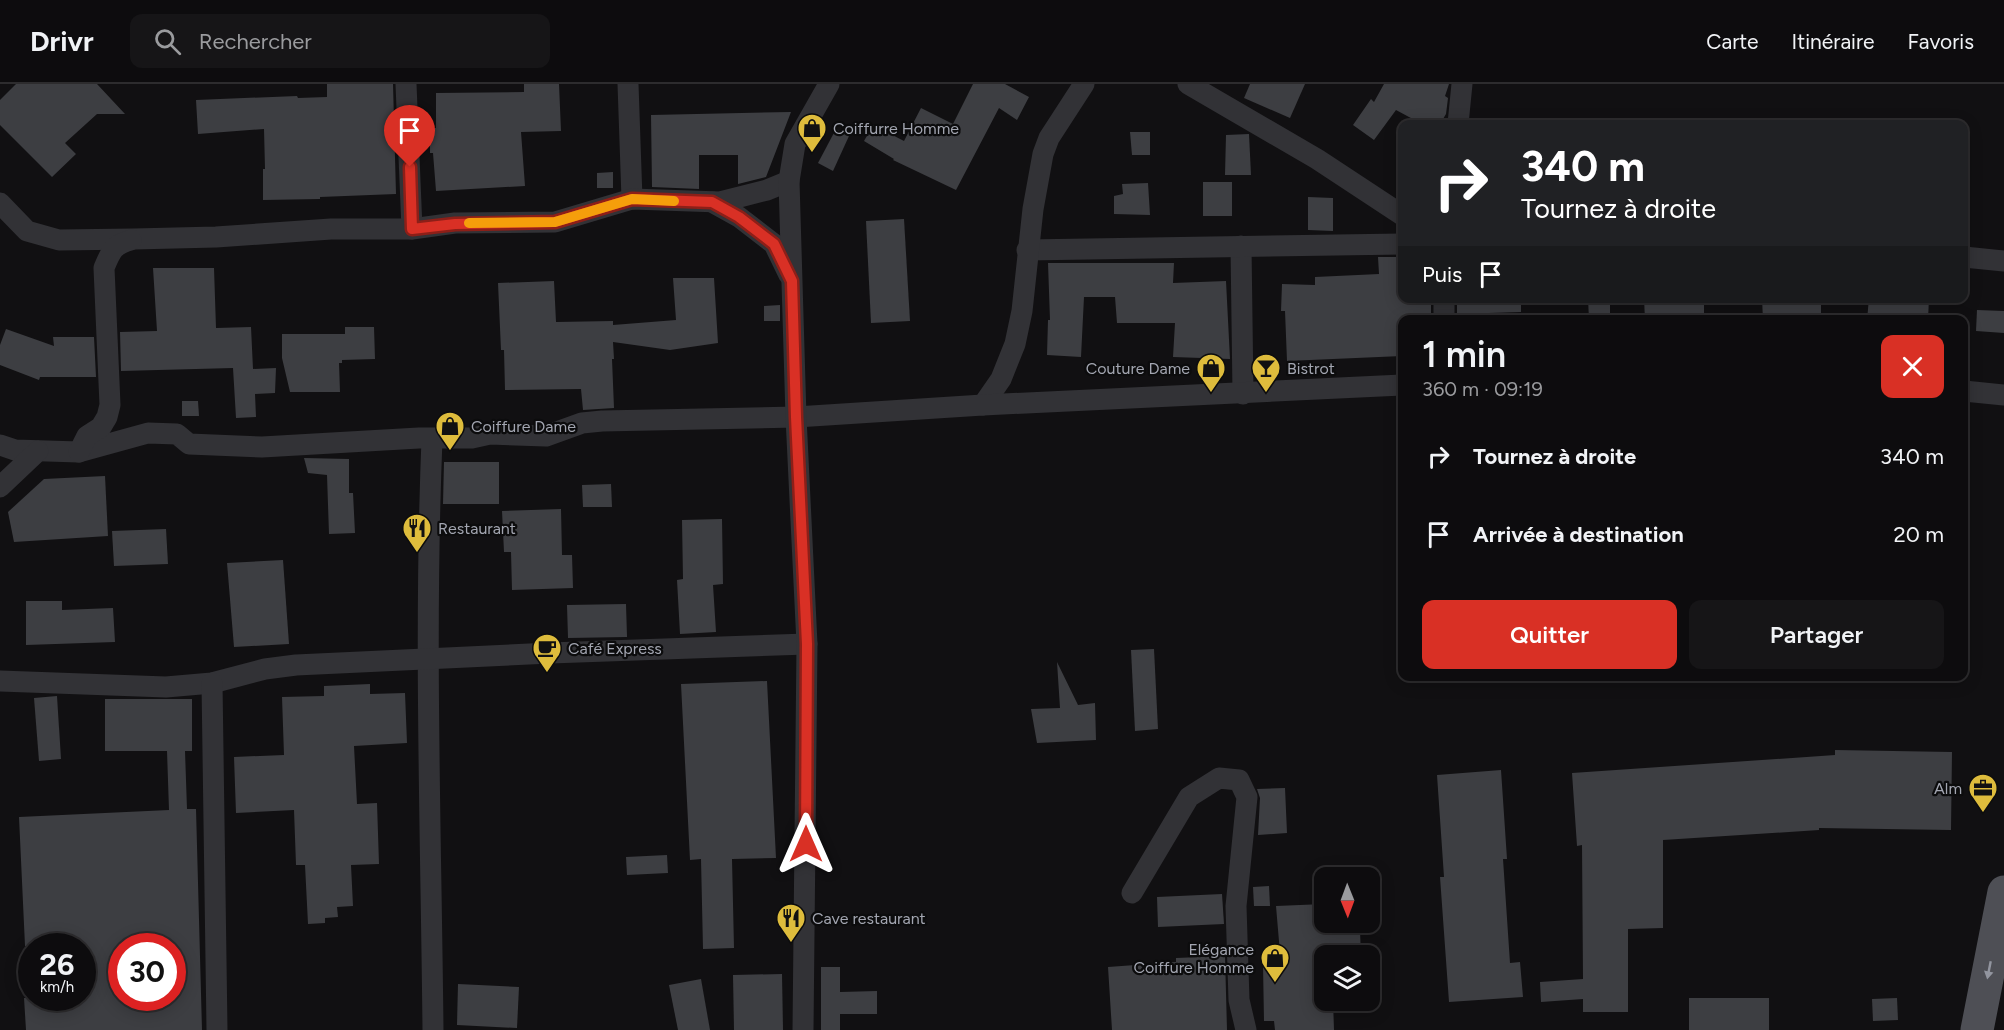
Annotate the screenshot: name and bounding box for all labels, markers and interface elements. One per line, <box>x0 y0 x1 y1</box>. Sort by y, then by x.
search box <box>130 14 550 68</box>
text: Drivr <box>30 24 94 58</box>
icon: search <box>151 25 184 58</box>
text: Rechercher <box>199 28 312 55</box>
text: Carte <box>1706 29 1759 54</box>
text: Itinéraire <box>1792 29 1875 54</box>
text: Favoris <box>1908 29 1974 54</box>
pin <box>384 105 435 167</box>
shop icon: Coiffurre Homme <box>796 112 828 154</box>
icon: arrive <box>393 114 426 147</box>
place label: Coiffurre Homme <box>833 119 959 138</box>
text: 340 m <box>1521 141 1645 192</box>
icon: right <box>1422 144 1500 222</box>
text: Tournez à droite <box>1521 192 1716 225</box>
icon: arrive <box>1474 258 1507 291</box>
text: Puis <box>1422 261 1462 288</box>
text: 1 min <box>1422 333 1506 376</box>
button: close <box>1881 335 1944 398</box>
shop icon: Couture Dame <box>1195 352 1227 394</box>
bar icon: Bistrot <box>1250 352 1282 394</box>
place label: Couture Dame <box>1086 359 1190 378</box>
place label: Bistrot <box>1287 359 1335 378</box>
text: 360 m · 09:19 <box>1422 377 1543 401</box>
shop icon: Coiffure Dame <box>434 410 466 452</box>
place label: Coiffure Dame <box>471 417 576 436</box>
icon: right <box>1422 440 1455 473</box>
text: Tournez à droite <box>1473 443 1636 470</box>
text: 340 m <box>1880 443 1944 470</box>
restaurant icon: Restaurant <box>401 512 433 554</box>
icon: arrive <box>1422 518 1455 551</box>
place label: Restaurant <box>438 519 516 538</box>
text: Arrivée à destination <box>1473 521 1684 548</box>
text: 20 m <box>1893 521 1944 548</box>
button: Quitter <box>1422 600 1677 669</box>
button: Partager <box>1689 600 1944 669</box>
cafe icon: Café Express <box>531 632 563 674</box>
place label: Café Express <box>568 639 662 658</box>
office icon: Alm <box>1967 772 1999 814</box>
place label: Alm <box>1934 779 1962 798</box>
position arrow <box>774 812 838 876</box>
north arrow <box>1314 867 1380 933</box>
map controls <box>1314 867 1380 1011</box>
restaurant icon: Cave restaurant <box>775 902 807 944</box>
place label: Cave restaurant <box>812 909 926 928</box>
speed limit sign: 30 <box>108 933 186 1011</box>
place label: Elégance Coiffure Homme <box>1133 940 1254 977</box>
shop icon: Elégance Coiffure Homme <box>1259 942 1291 984</box>
button: layers <box>1314 945 1380 1011</box>
text: 26 <box>40 946 74 983</box>
one-way arrow <box>1984 960 1993 979</box>
text: km/h <box>40 978 74 996</box>

